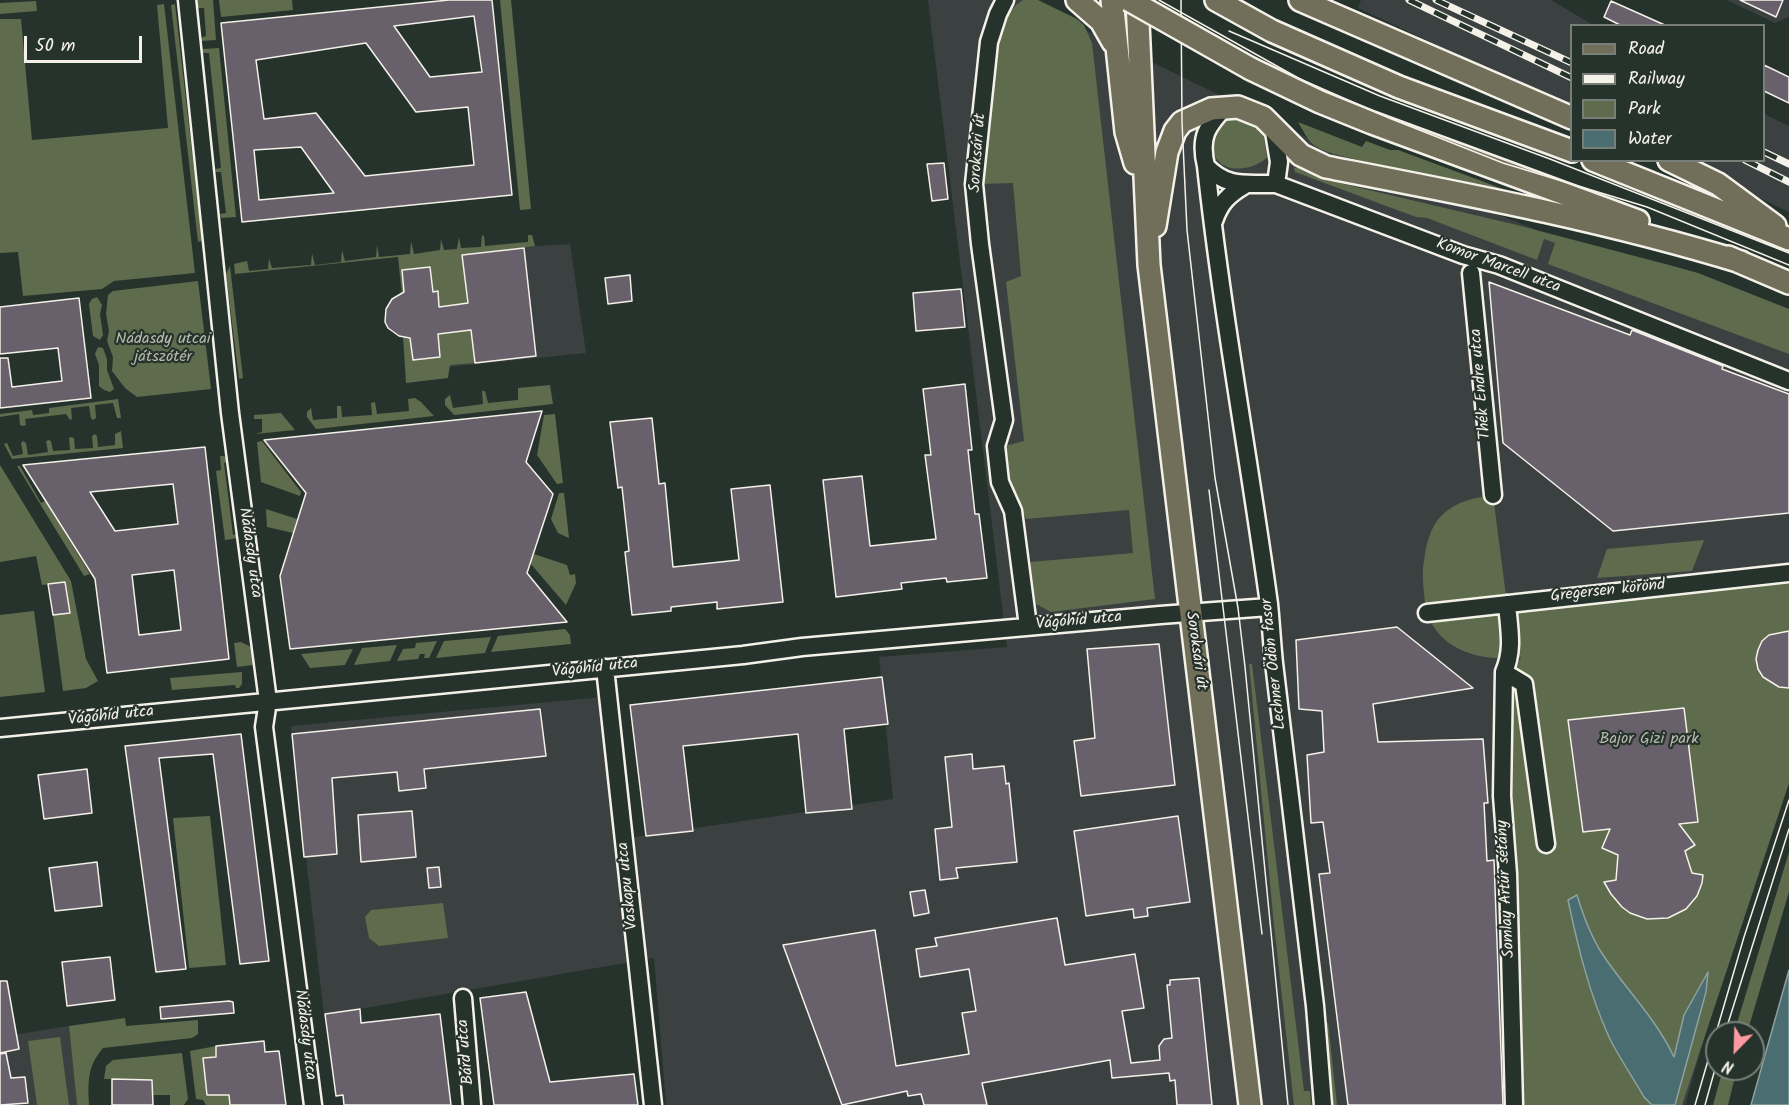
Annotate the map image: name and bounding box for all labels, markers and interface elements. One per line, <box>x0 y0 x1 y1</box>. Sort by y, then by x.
scale bar <box>27 24 146 62</box>
legend <box>1570 24 1765 162</box>
text: 50 m <box>35 32 75 61</box>
text: Road <box>1628 35 1664 64</box>
text: Railway <box>1628 65 1685 94</box>
text: Park <box>1628 95 1661 124</box>
street label: Soroksári út <box>967 113 991 193</box>
text: Water <box>1628 125 1672 154</box>
street label: Komor Marcell utca <box>1433 236 1563 298</box>
street label: Thék Endre utca <box>1468 328 1496 440</box>
park label: Nádasdy utcai játszótér <box>116 330 210 368</box>
street label: Nádasdy utca <box>233 507 265 599</box>
street label: Gregersen körönd <box>1550 576 1666 608</box>
street label: Lechner Ödön fasor <box>1259 597 1291 731</box>
street label: Vágóhíd utca <box>1035 609 1123 635</box>
street label: Soroksári út <box>1180 610 1210 692</box>
street label: Vágóhíd utca <box>551 655 639 683</box>
street label: Vágóhíd utca <box>67 703 155 731</box>
park label: Bajor Gizi park <box>1599 730 1699 750</box>
street label: Somlay Artúr sétány <box>1494 820 1520 958</box>
street label: Vaskapu utca <box>615 841 643 931</box>
street label: Nádasdy utca <box>289 989 319 1081</box>
street label: Bárd utca <box>455 1018 479 1086</box>
north arrow <box>1705 1021 1765 1081</box>
text: N <box>1719 1053 1738 1080</box>

